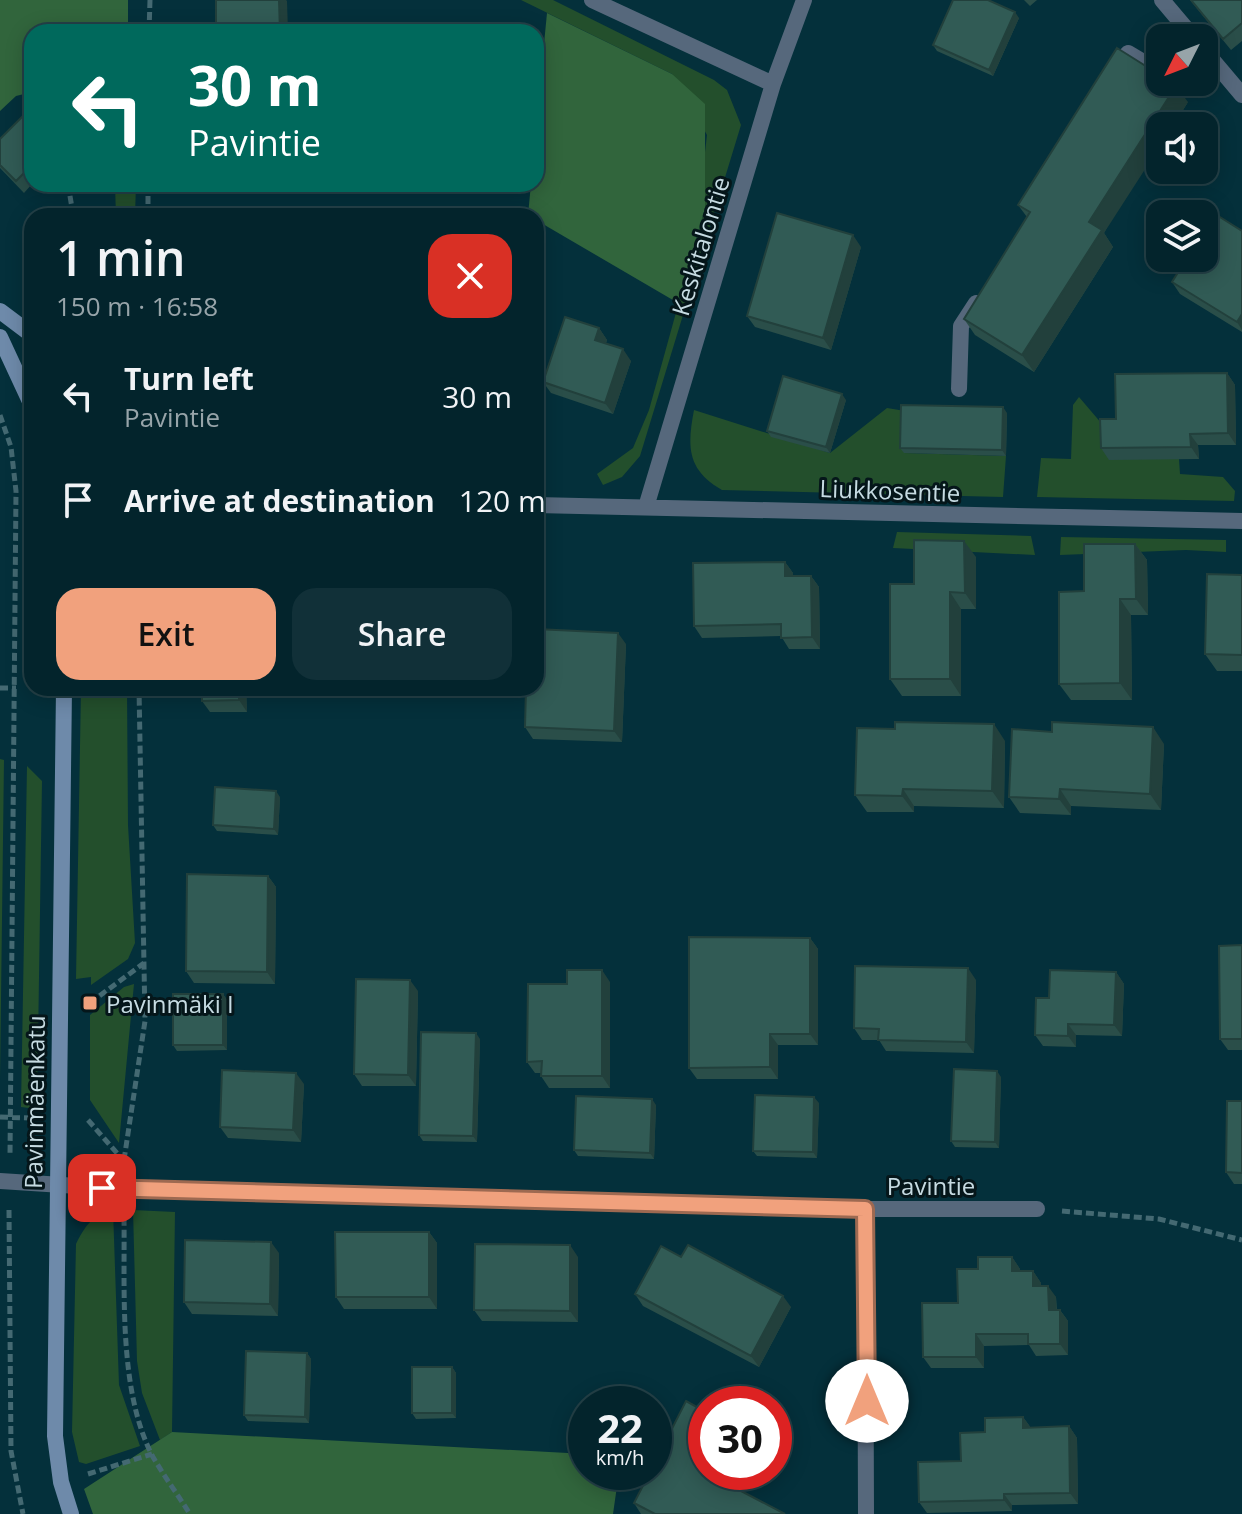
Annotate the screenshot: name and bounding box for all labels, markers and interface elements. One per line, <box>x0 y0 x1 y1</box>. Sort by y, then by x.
north arrow <box>1146 24 1218 96</box>
map controls <box>1146 24 1218 272</box>
text: 30 m <box>188 46 322 122</box>
icon: left <box>56 56 160 160</box>
button: sound <box>1146 112 1218 184</box>
text: Pavintie <box>188 118 321 167</box>
street label: Keskitalontie <box>663 173 737 319</box>
button: layers <box>1146 200 1218 272</box>
text: 1 min <box>56 225 186 290</box>
button: close <box>428 234 512 318</box>
text: 150 m · 16:58 <box>56 288 218 324</box>
text: Turn left <box>124 358 254 399</box>
icon: left <box>56 374 100 418</box>
text: 30 m <box>442 376 512 417</box>
text: Pavintie <box>124 399 220 435</box>
street label: Liukkosentie <box>819 471 961 509</box>
icon: arrive <box>56 478 100 522</box>
text: Arrive at destination <box>124 480 435 521</box>
text: 120 m <box>459 480 546 521</box>
button: Exit <box>56 588 276 680</box>
button: Share <box>292 588 512 680</box>
place label: Pavinmäki I <box>106 987 234 1020</box>
marker: Pavinmäki I <box>81 994 99 1012</box>
street label: Pavinmäenkatu <box>16 1015 52 1189</box>
pin <box>68 1154 136 1222</box>
icon: arrive <box>80 1166 124 1210</box>
street label: Pavintie <box>887 1169 975 1202</box>
position arrow <box>825 1359 909 1443</box>
speed limit sign: 30 <box>688 1386 792 1490</box>
text: 22 <box>597 1400 643 1455</box>
text: km/h <box>596 1444 644 1471</box>

